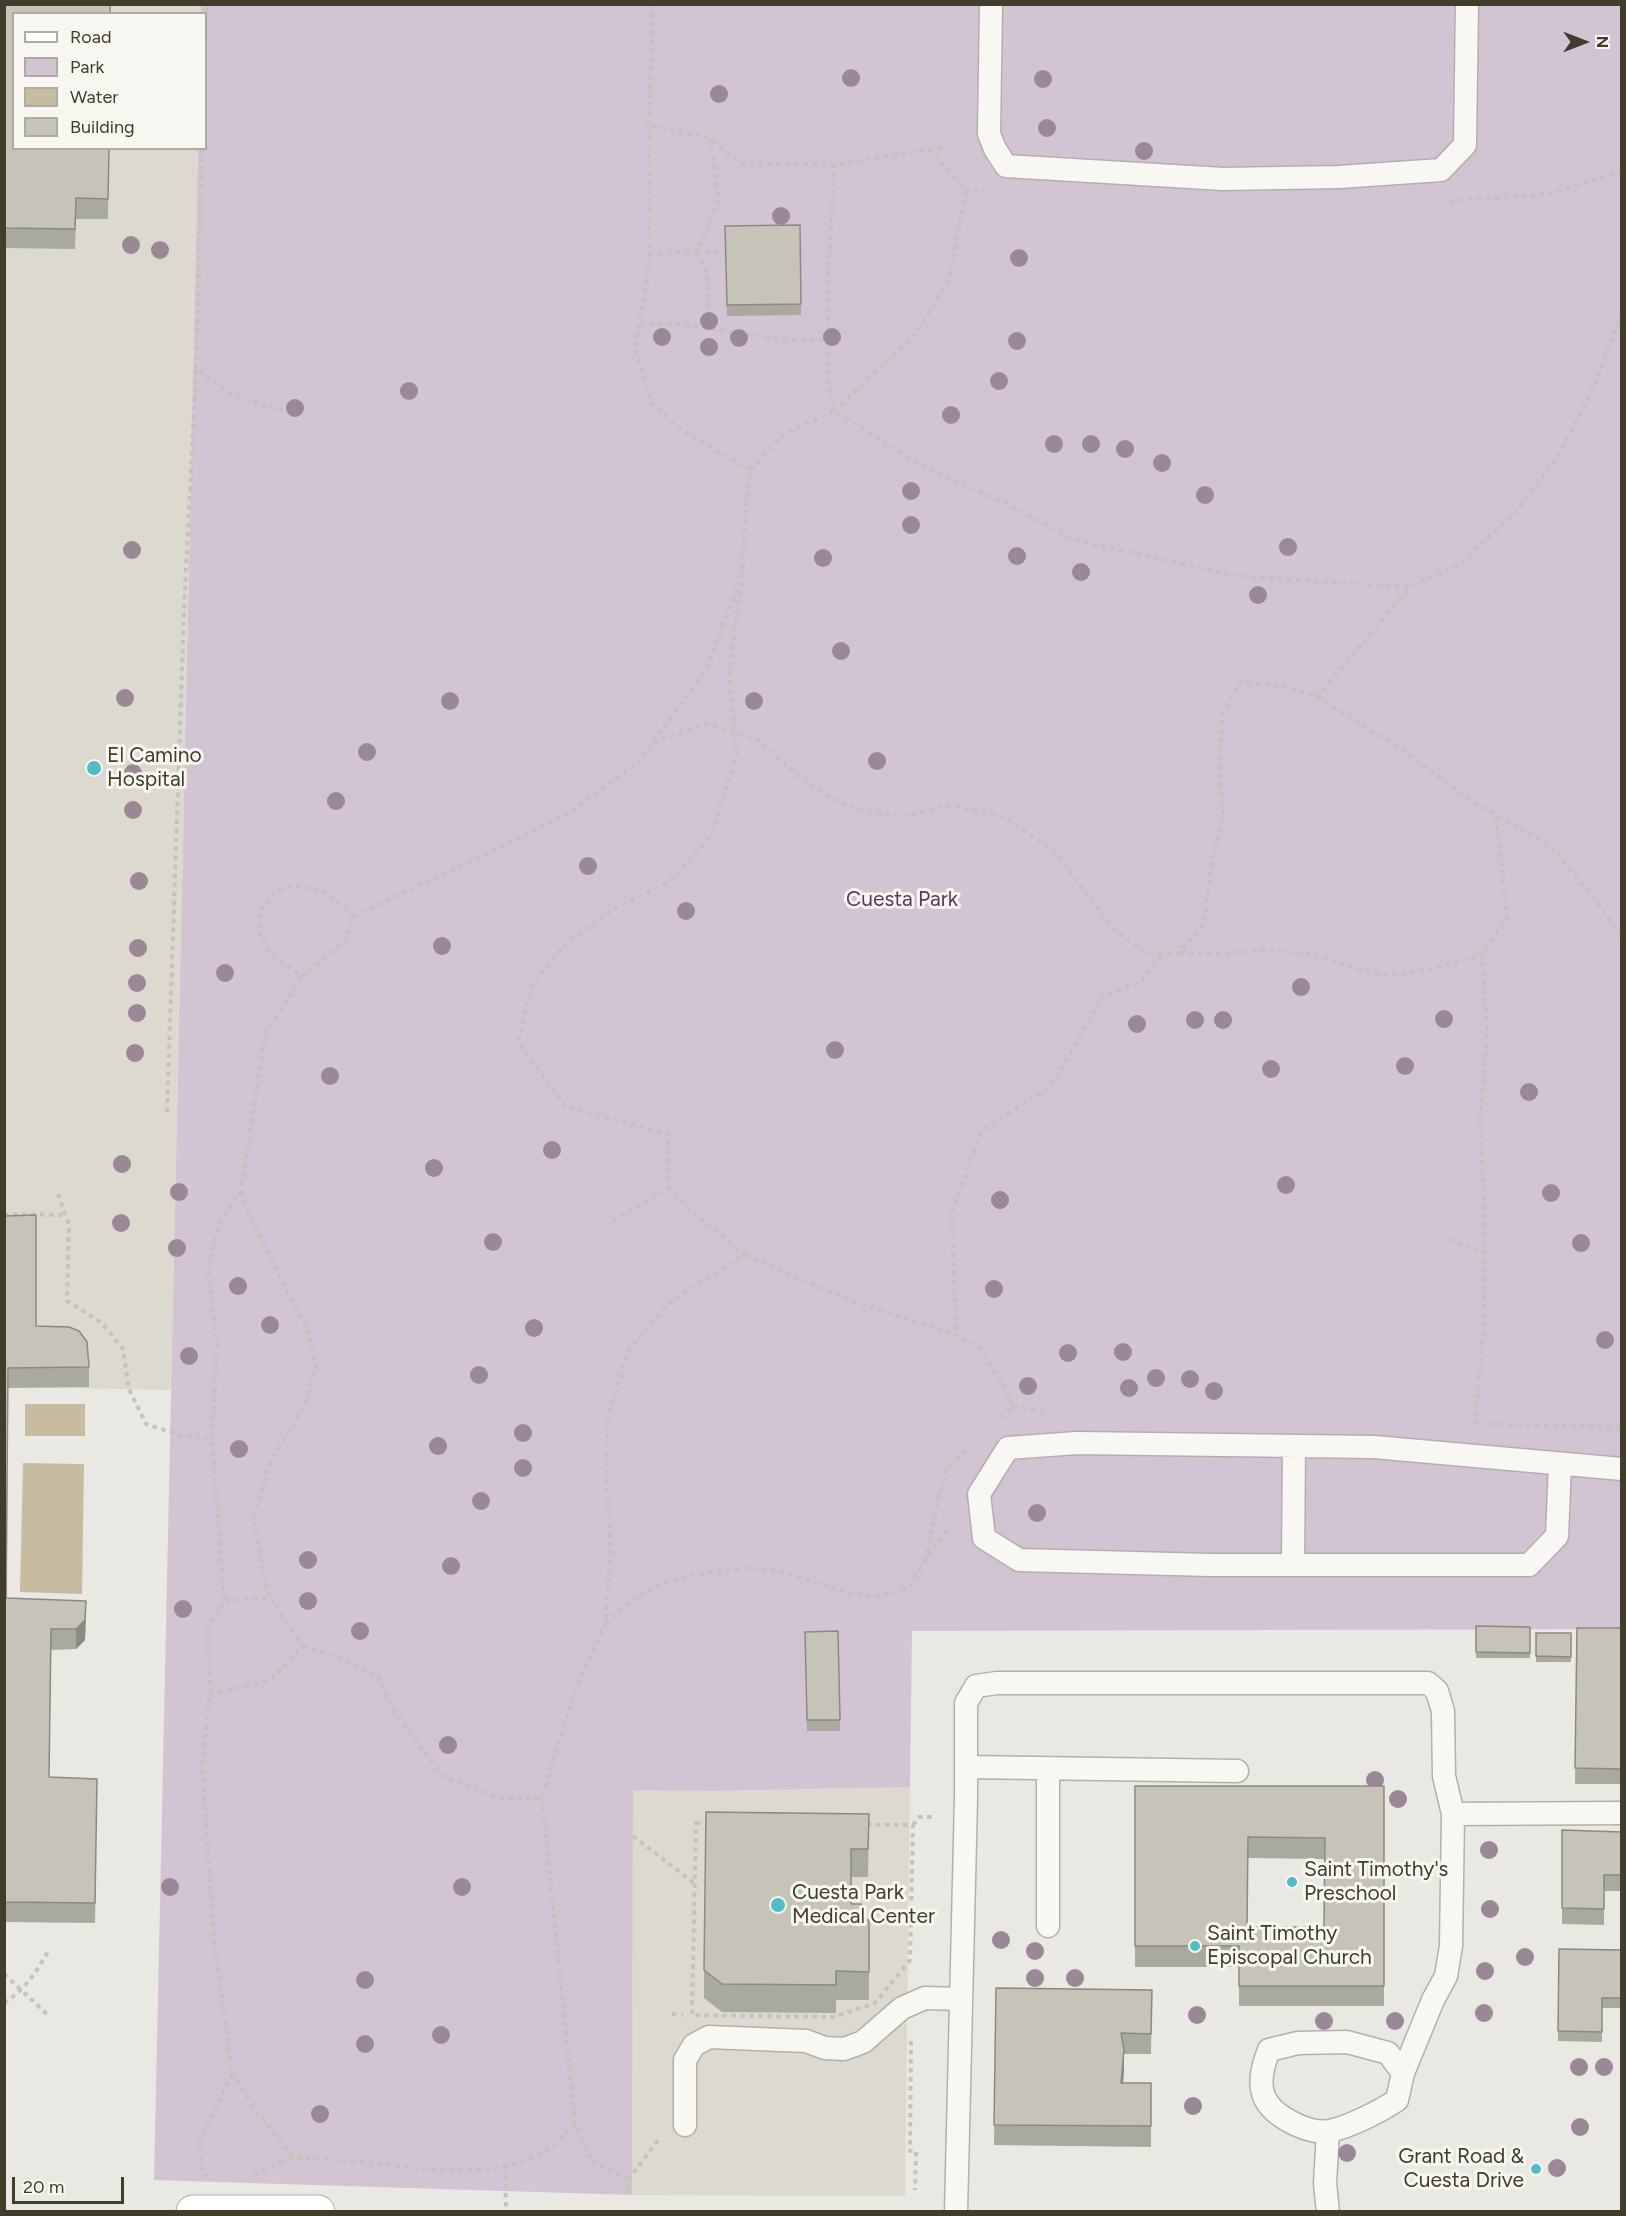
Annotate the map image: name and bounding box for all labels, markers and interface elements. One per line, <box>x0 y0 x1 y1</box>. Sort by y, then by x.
legend <box>12 12 207 150</box>
north arrow <box>1554 12 1614 72</box>
text: Road <box>70 26 111 48</box>
text: N <box>1593 36 1612 48</box>
text: Park <box>70 56 104 78</box>
text: Water <box>70 86 118 108</box>
text: Building <box>70 116 135 138</box>
place label: El Camino Hospital <box>107 743 202 793</box>
marker: El Camino Hospital <box>85 759 103 777</box>
park label: Cuesta Park <box>846 887 958 913</box>
place label: Saint Timothy's Preschool <box>1304 1857 1448 1907</box>
marker: Saint Timothy's Preschool <box>1285 1875 1299 1889</box>
place label: Cuesta Park Medical Center <box>792 1880 935 1930</box>
marker: Cuesta Park Medical Center <box>769 1896 787 1914</box>
place label: Saint Timothy Episcopal Church <box>1207 1921 1372 1971</box>
marker: Saint Timothy Episcopal Church <box>1188 1939 1202 1953</box>
place label: Grant Road & Cuesta Drive <box>1398 2144 1524 2194</box>
marker: Grant Road & Cuesta Drive <box>1529 2162 1543 2176</box>
scale bar <box>15 2165 128 2203</box>
text: 20 m <box>23 2176 64 2198</box>

